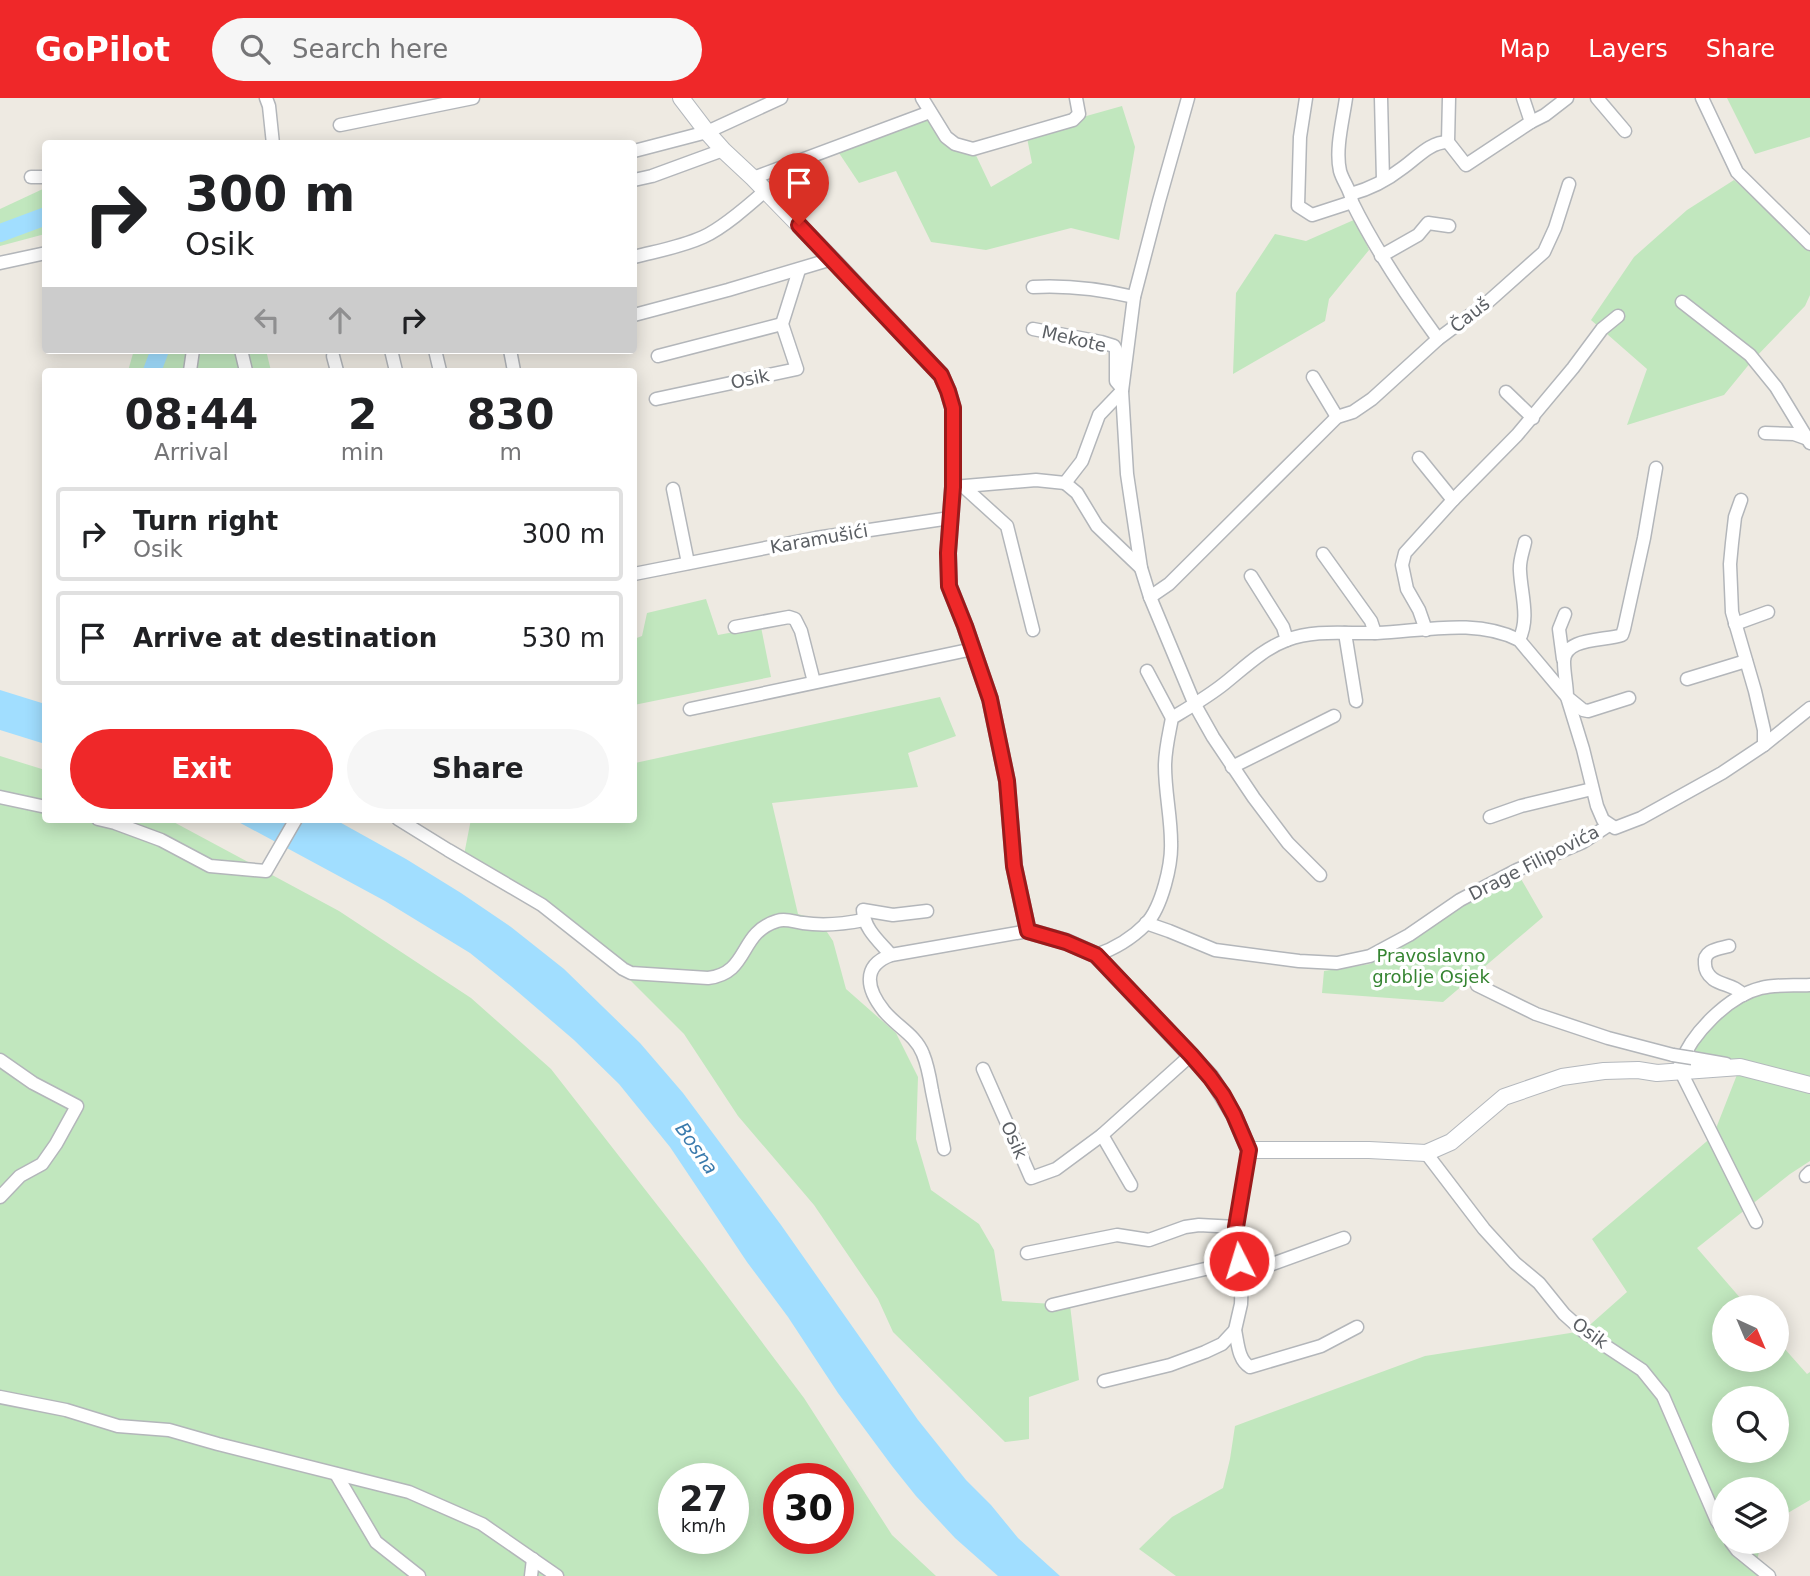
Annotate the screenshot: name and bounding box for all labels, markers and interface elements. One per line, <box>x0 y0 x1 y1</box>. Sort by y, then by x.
search box <box>212 18 702 81</box>
text: GoPilot <box>35 30 170 69</box>
icon: search <box>236 30 274 68</box>
text: Search here <box>292 34 448 64</box>
text: Map <box>1500 35 1550 63</box>
text: Layers <box>1588 35 1668 63</box>
text: Share <box>1706 35 1775 63</box>
pin <box>769 153 829 225</box>
icon: arrive <box>780 164 818 202</box>
text: 300 m <box>185 166 355 223</box>
icon: right <box>70 168 161 259</box>
text: Osik <box>185 225 254 263</box>
street label: Čauš <box>1446 293 1494 337</box>
icon: left <box>248 301 286 339</box>
icon: ahead <box>321 301 359 339</box>
icon: right <box>394 301 432 339</box>
street label: Mekote <box>1040 321 1108 356</box>
street label: Osik <box>729 364 772 393</box>
text: 08:44 <box>125 390 258 439</box>
text: 2 <box>348 390 377 439</box>
text: 830 <box>467 390 554 439</box>
text: Arrival <box>154 439 229 465</box>
text: min <box>341 439 384 465</box>
text: m <box>499 439 522 465</box>
text: Turn right <box>133 506 278 536</box>
icon: right <box>74 515 112 553</box>
text: 300 m <box>522 519 605 549</box>
street label: Karamušići <box>768 520 870 557</box>
text: Osik <box>133 536 183 562</box>
icon: arrive <box>74 619 112 657</box>
text: Arrive at destination <box>133 623 437 653</box>
text: 530 m <box>522 623 605 653</box>
button: Exit <box>70 729 333 809</box>
button: Share <box>347 729 609 809</box>
street label: Drage Filipovića <box>1465 821 1603 905</box>
park label: Pravoslavno groblje Osjek <box>1372 945 1490 987</box>
water label: Bosna <box>671 1118 723 1178</box>
street label: Osik <box>997 1118 1032 1162</box>
position arrow <box>1202 1224 1276 1298</box>
north arrow <box>1712 1295 1788 1372</box>
map controls <box>1712 1295 1789 1554</box>
street label: Osik <box>1568 1313 1613 1353</box>
button: search <box>1712 1386 1789 1463</box>
speed limit sign: 30 <box>763 1463 854 1554</box>
button: layers <box>1712 1477 1789 1554</box>
text: 27 <box>679 1479 728 1519</box>
text: km/h <box>681 1515 726 1536</box>

